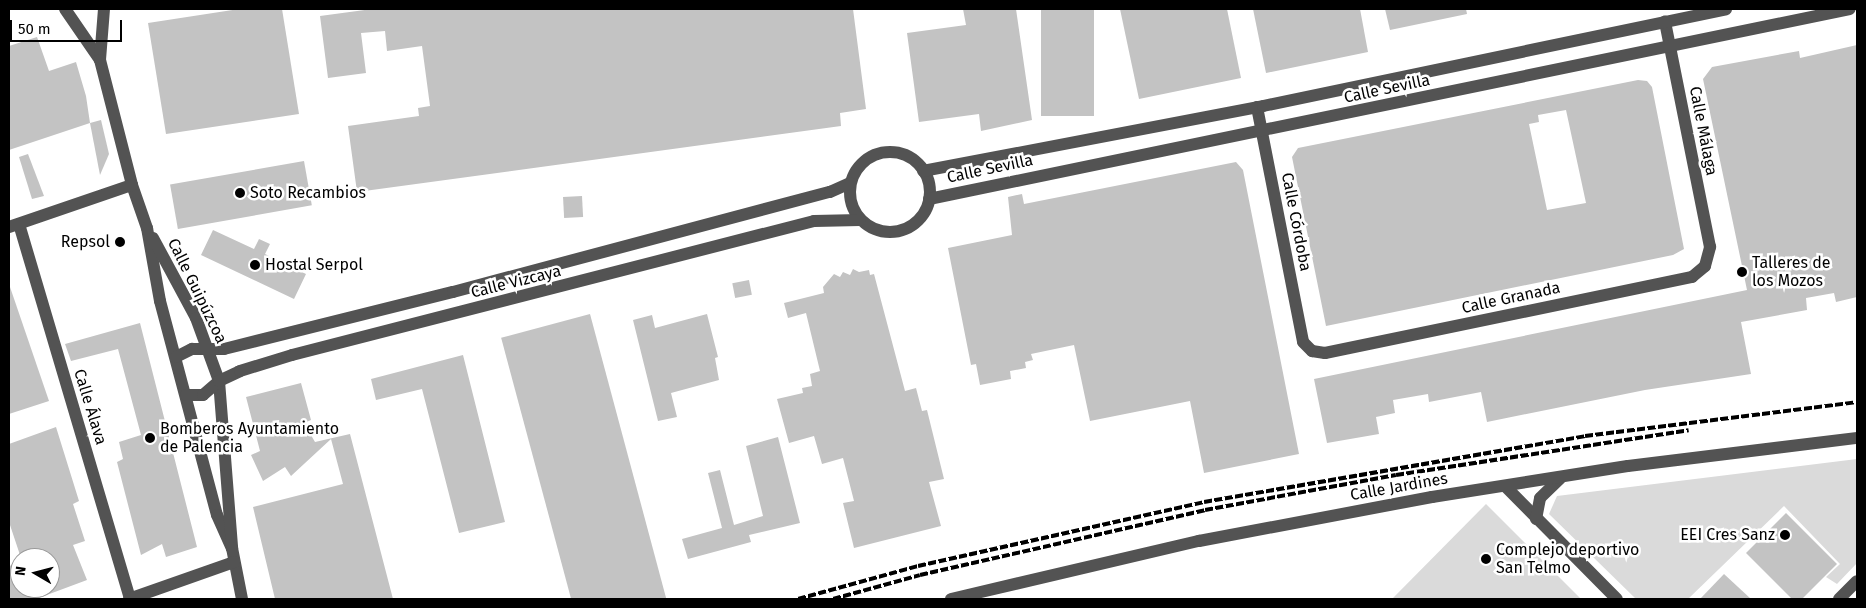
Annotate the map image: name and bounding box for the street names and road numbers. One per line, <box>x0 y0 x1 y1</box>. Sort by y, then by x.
street label: Calle Sevilla <box>1342 71 1432 107</box>
street label: Calle Málaga <box>1685 85 1721 177</box>
street label: Calle Sevilla <box>945 151 1035 187</box>
street label: Calle Córdoba <box>1277 171 1315 273</box>
street label: Calle Guipúzcoa <box>163 235 231 347</box>
street label: Calle Vizcaya <box>469 262 563 302</box>
street label: Calle Granada <box>1460 278 1562 318</box>
street label: Calle Álava <box>69 367 111 447</box>
street label: Calle Jardines <box>1349 469 1449 505</box>

